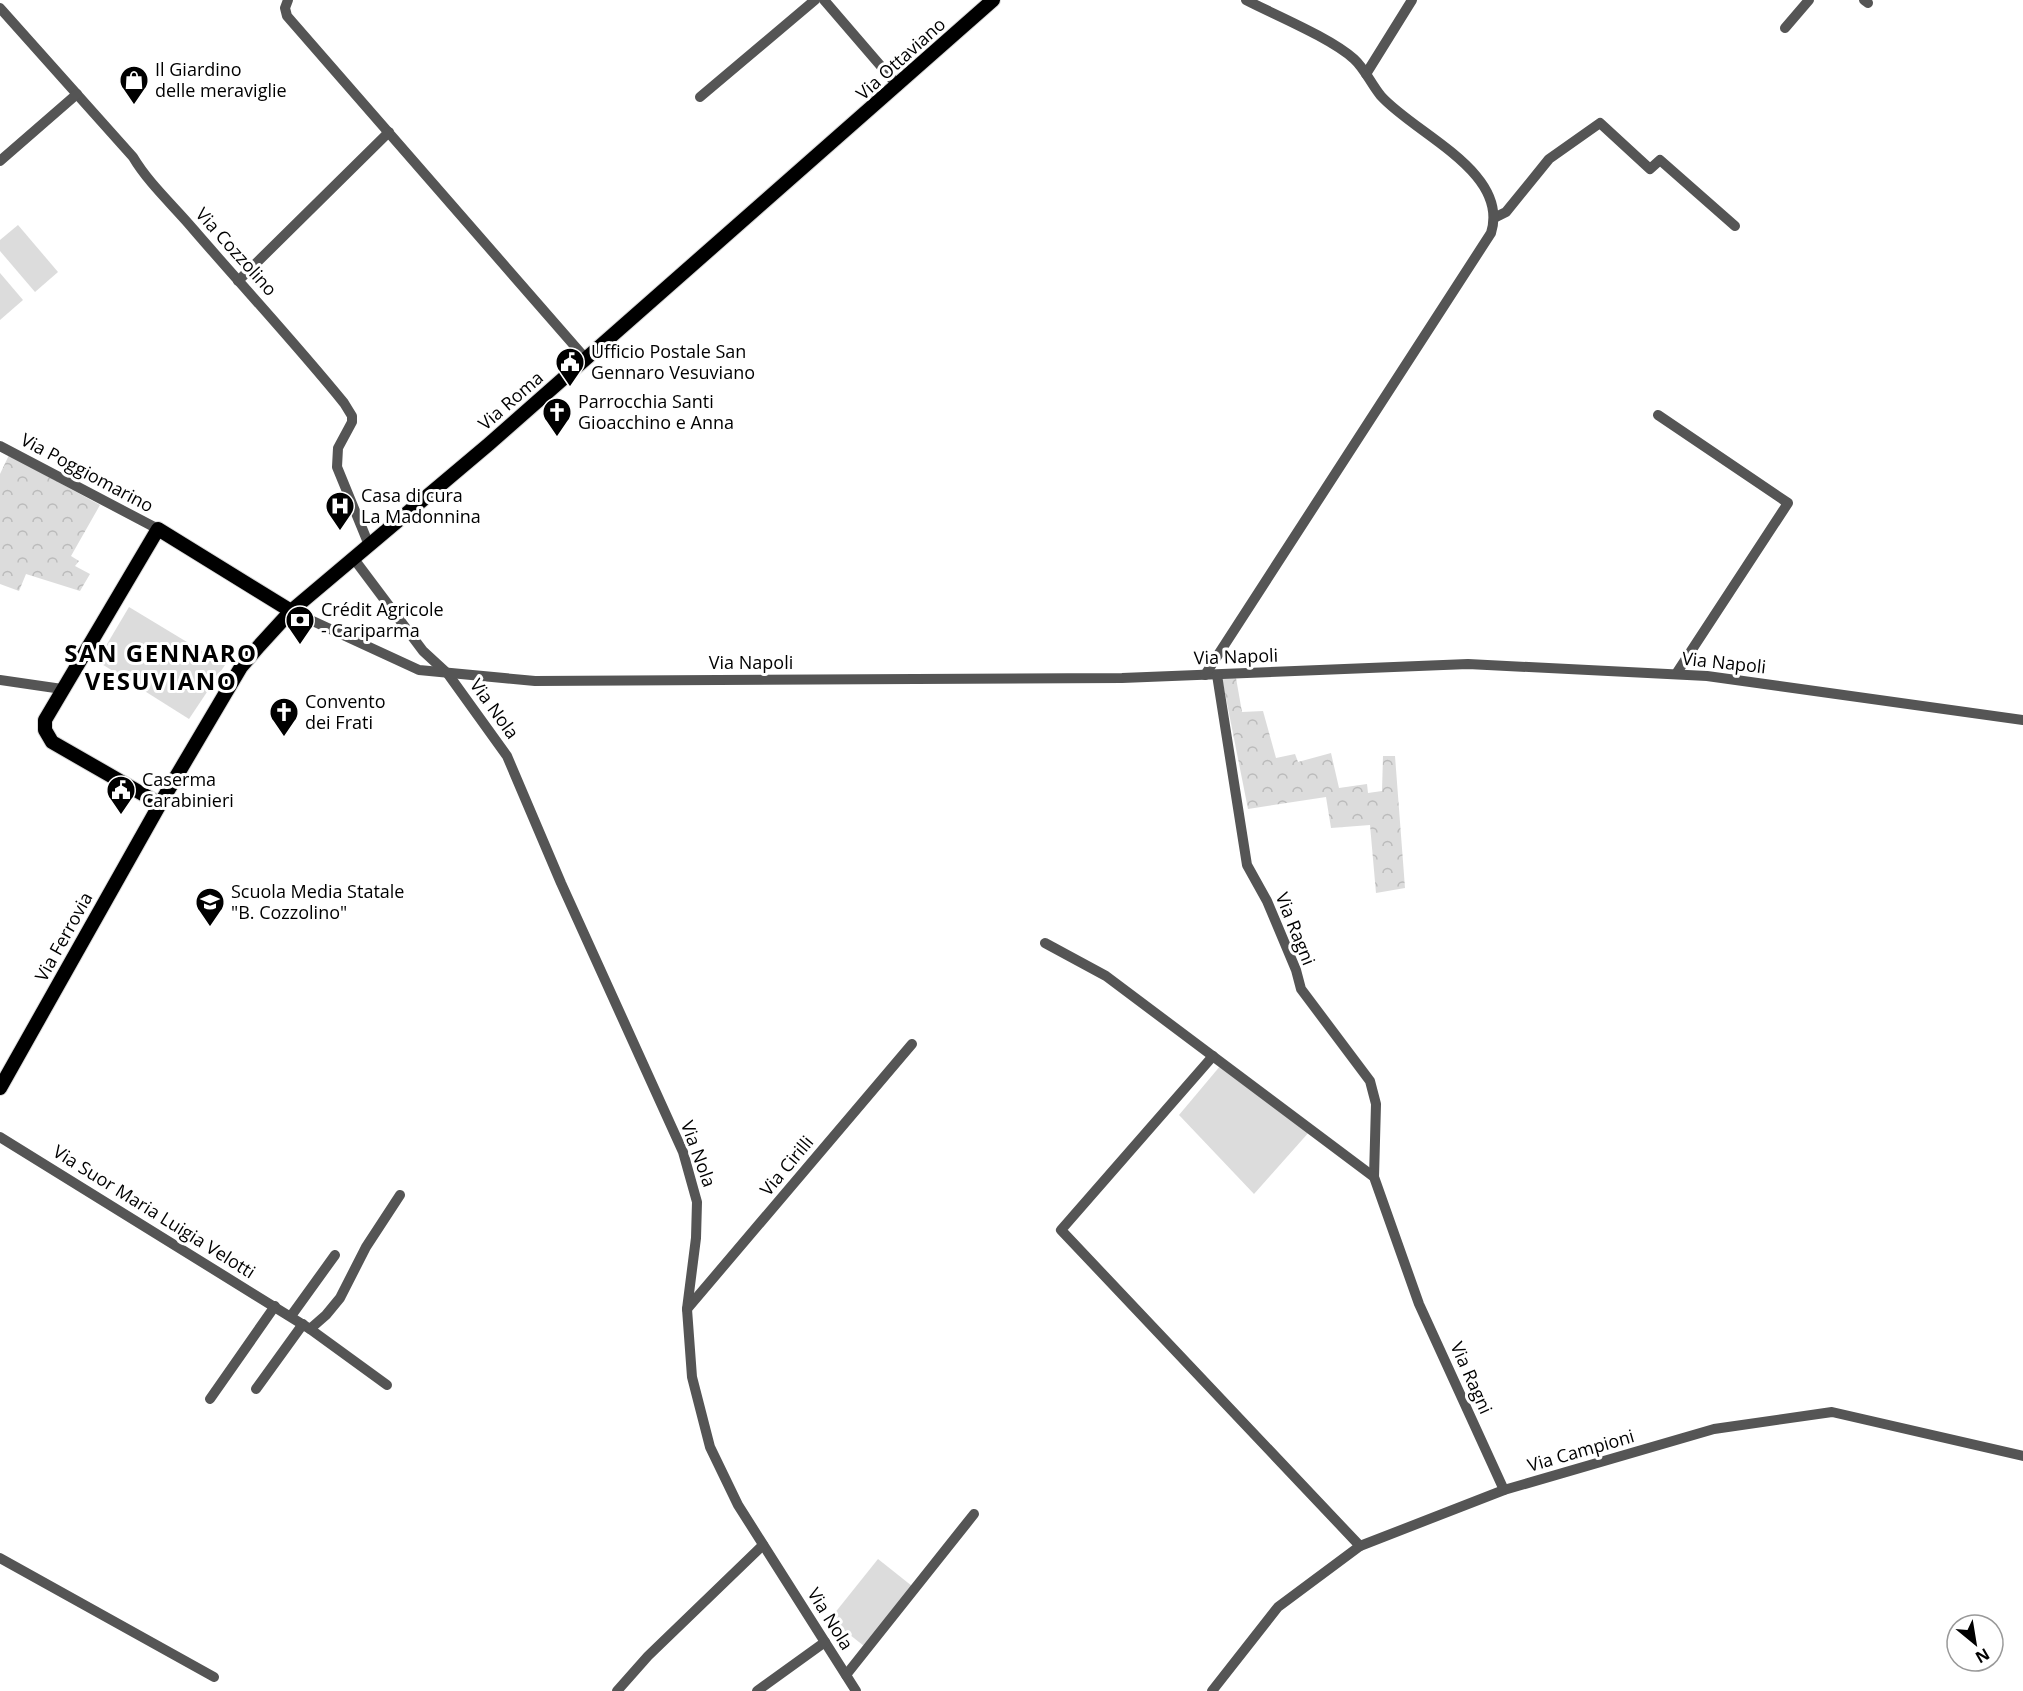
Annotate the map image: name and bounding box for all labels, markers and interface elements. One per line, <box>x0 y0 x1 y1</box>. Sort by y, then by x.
street label: Via Ottaviano <box>851 12 950 105</box>
place label: Il Giardino delle meraviglie <box>155 57 287 102</box>
shop icon: Il Giardino delle meraviglie <box>118 64 150 106</box>
street label: Via Cozzolino <box>191 202 283 301</box>
place label: Ufficio Postale San Gennaro Vesuviano <box>591 339 755 384</box>
public building icon: Ufficio Postale San Gennaro Vesuviano <box>554 346 586 388</box>
street label: Via Roma <box>473 365 548 435</box>
place label: Parrocchia Santi Gioacchino e Anna <box>578 389 734 434</box>
church icon: Parrocchia Santi Gioacchino e Anna <box>541 396 573 438</box>
street label: Via Poggiomarino <box>17 427 158 517</box>
place label: Casa di cura La Madonnina <box>361 483 481 528</box>
hospital icon: Casa di cura La Madonnina <box>324 490 356 532</box>
place label: Crédit Agricole - Cariparma <box>321 597 444 642</box>
bank icon: Crédit Agricole - Cariparma <box>284 604 316 646</box>
district label: SAN GENNARO VESUVIANO <box>64 636 258 697</box>
street label: Via Napoli <box>1193 643 1279 669</box>
street label: Via Napoli <box>1681 646 1767 678</box>
street label: Via Napoli <box>709 650 793 674</box>
street label: Via Nola <box>465 673 525 743</box>
place label: Convento dei Frati <box>305 689 386 734</box>
church icon: Convento dei Frati <box>268 696 300 738</box>
place label: Caserma Carabinieri <box>142 767 234 812</box>
public building icon: Caserma Carabinieri <box>105 774 137 816</box>
place label: Scuola Media Statale "B. Cozzolino" <box>231 879 404 924</box>
school or university icon: Scuola Media Statale "B. Cozzolino" <box>194 886 226 928</box>
street label: Via Ferrovia <box>29 888 97 985</box>
street label: Via Ragni <box>1270 889 1321 969</box>
street label: Via Nola <box>676 1117 722 1190</box>
street label: Via Cirilli <box>754 1130 818 1200</box>
street label: Via Suor Maria Luigia Velotti <box>49 1139 260 1283</box>
street label: Via Ragni <box>1445 1338 1498 1417</box>
street label: Via Campioni <box>1525 1423 1637 1477</box>
street label: Via Nola <box>802 1583 859 1654</box>
north arrow <box>1945 1613 2005 1673</box>
text: N <box>1971 1643 1994 1669</box>

